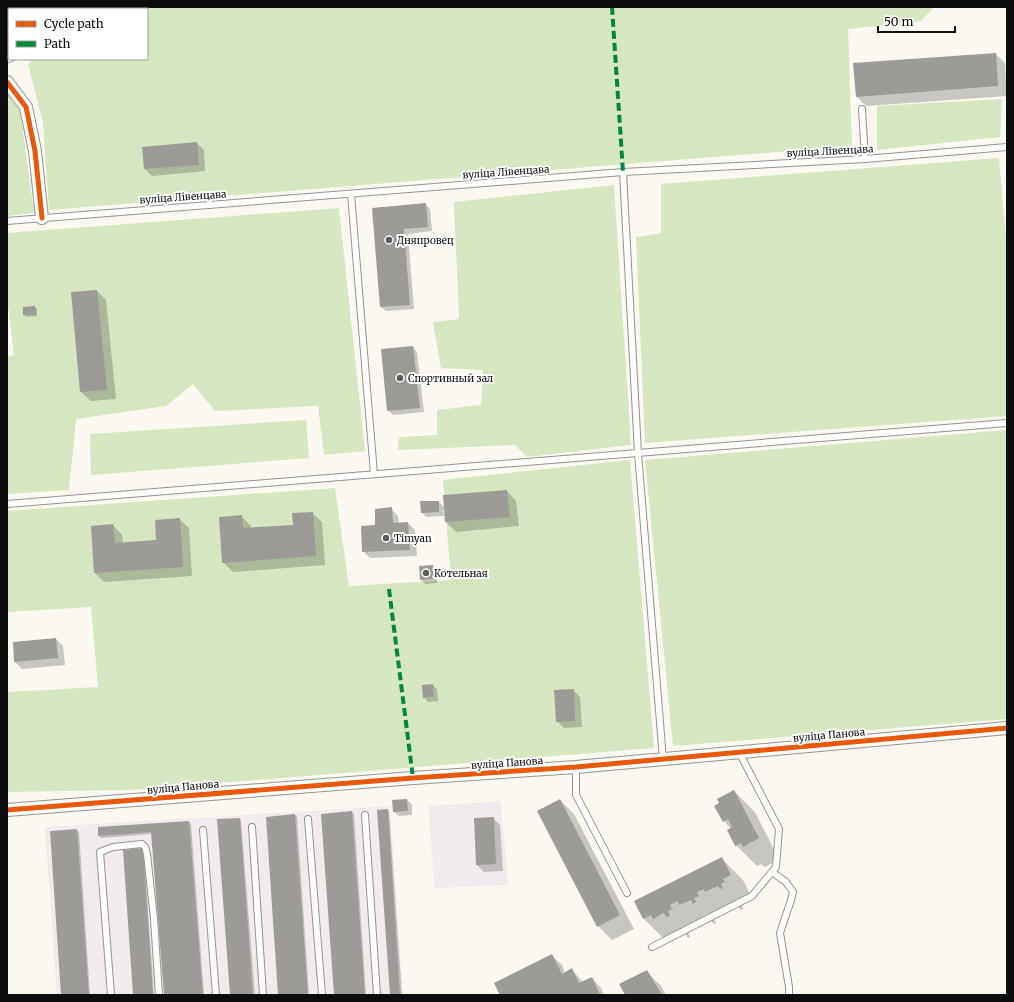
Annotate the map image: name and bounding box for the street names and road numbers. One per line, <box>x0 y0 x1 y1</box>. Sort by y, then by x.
street label: вуліца Лівенцава <box>786 142 875 160</box>
street label: вуліца Лівенцава <box>462 162 551 182</box>
street label: вуліца Лівенцава <box>139 187 228 207</box>
street label: вуліца Панова <box>792 725 866 745</box>
street label: вуліца Панова <box>470 754 544 772</box>
street label: вуліца Панова <box>146 777 220 797</box>

